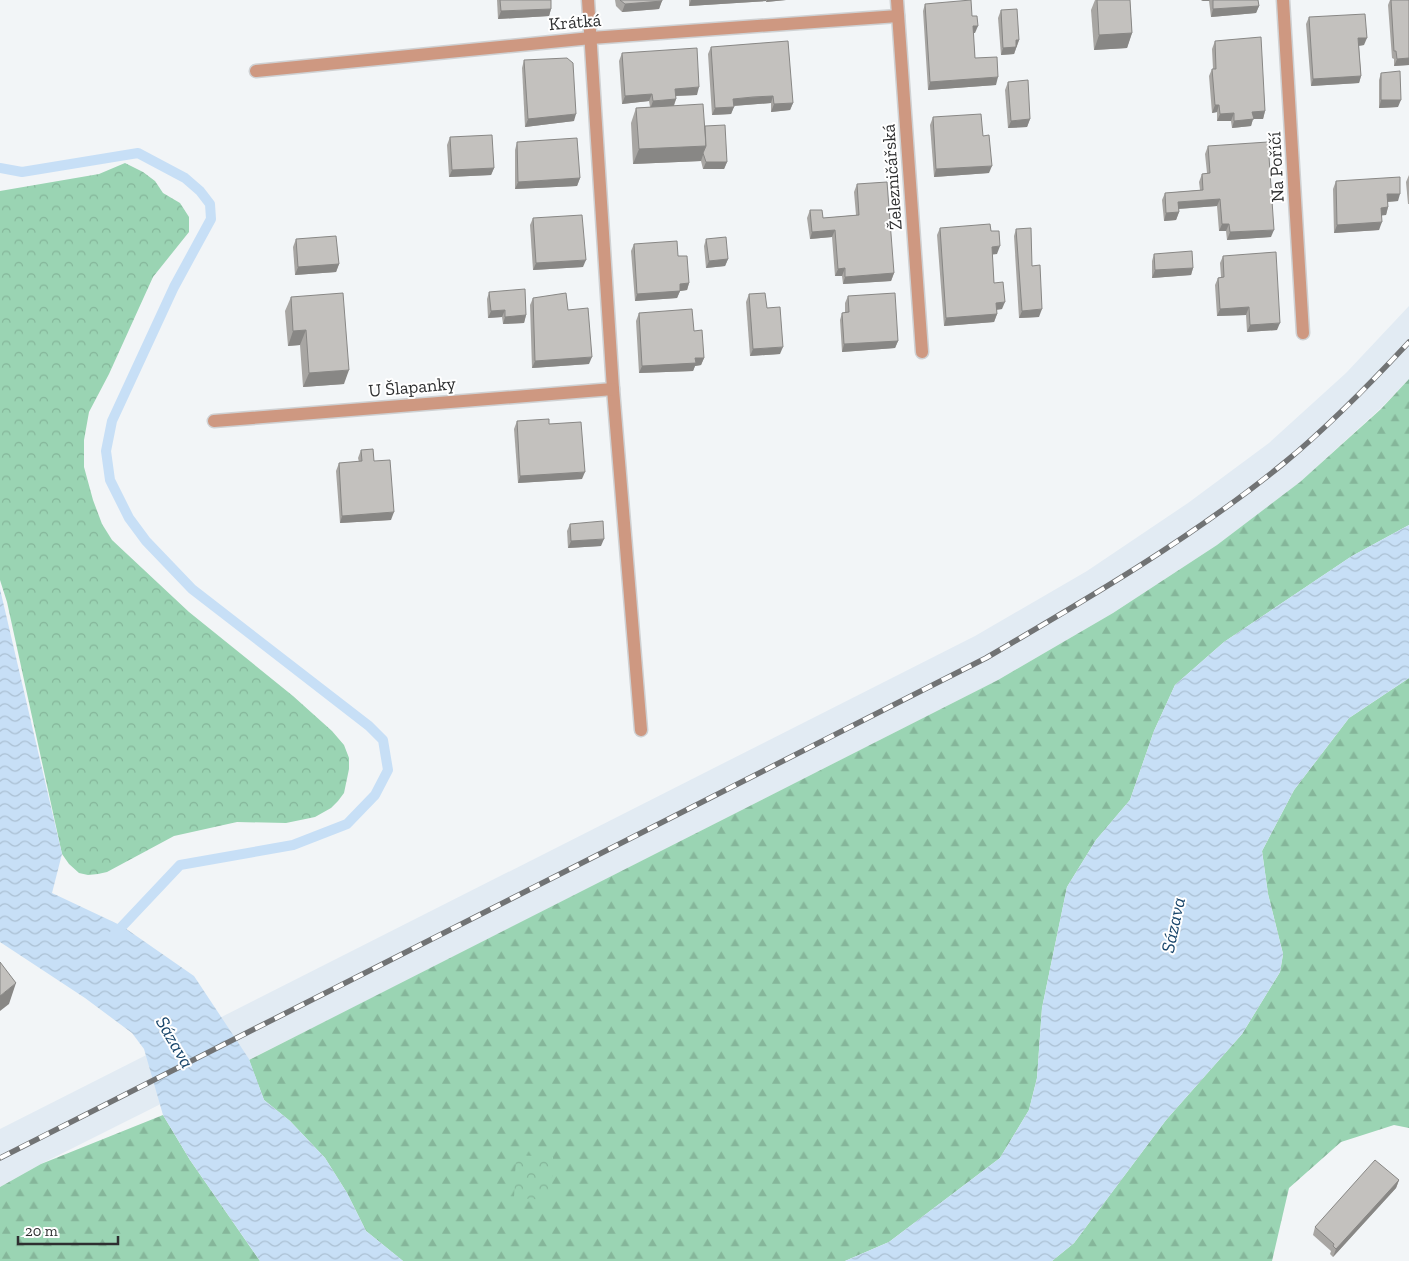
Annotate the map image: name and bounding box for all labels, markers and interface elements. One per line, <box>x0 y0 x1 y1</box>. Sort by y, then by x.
street label: Krátká <box>548 9 602 35</box>
street label: Železničářská <box>877 123 907 231</box>
street label: Na Poříčí <box>1263 131 1289 203</box>
street label: U Šlapanky <box>367 372 457 402</box>
water label: Sázava <box>1156 895 1190 955</box>
water label: Sázava <box>151 1012 199 1072</box>
scale bar <box>18 1214 118 1246</box>
text: 20 m <box>25 1222 58 1240</box>

